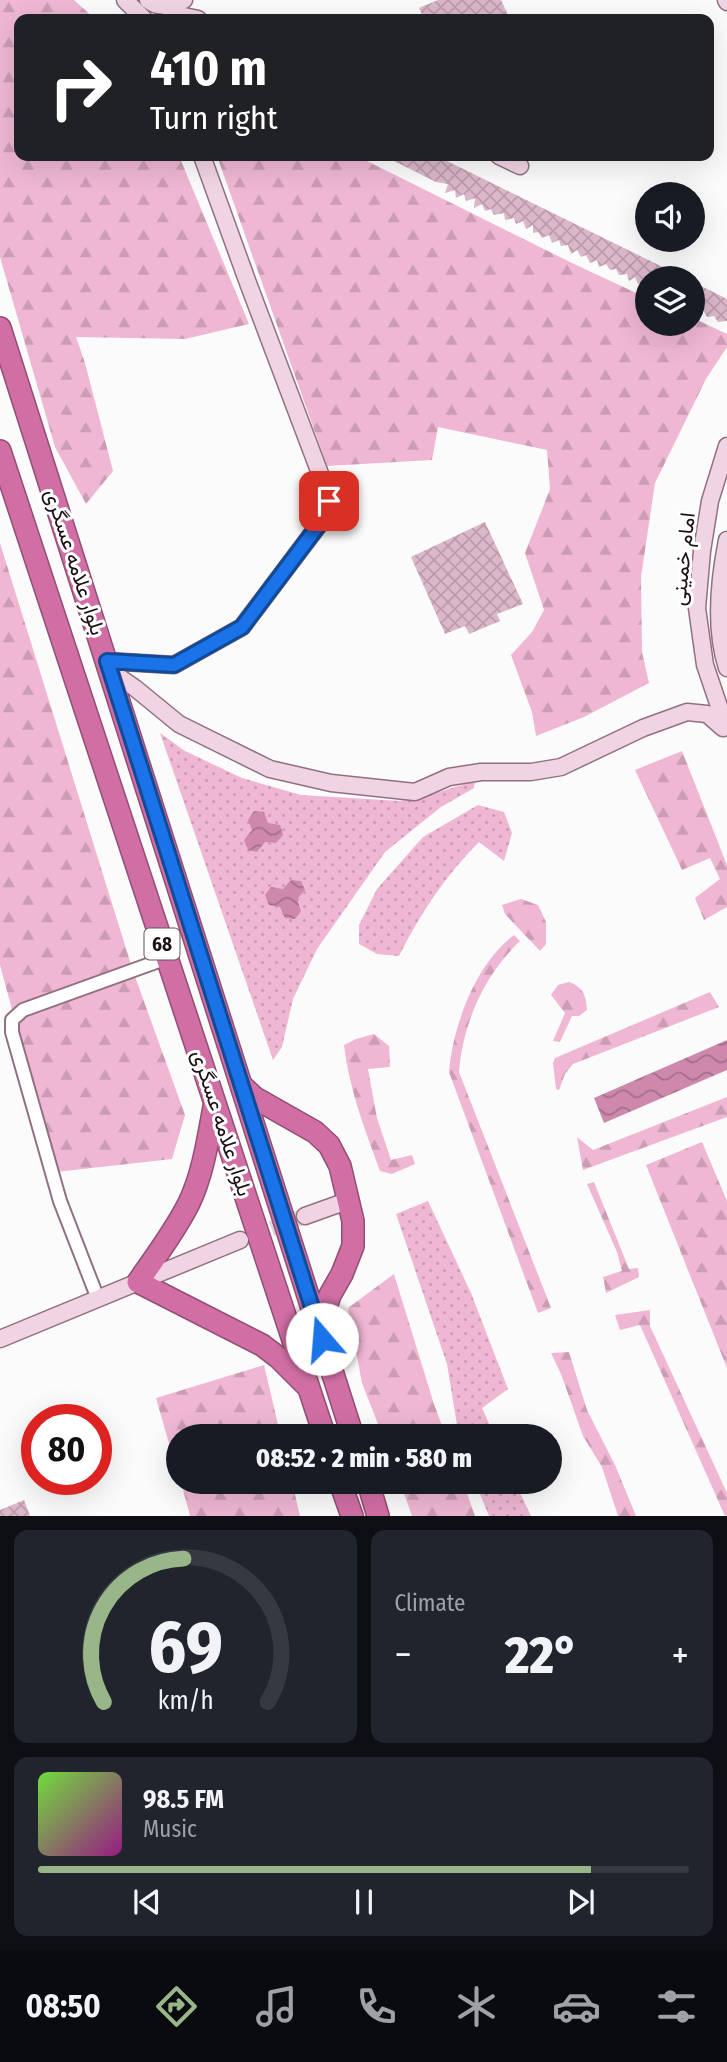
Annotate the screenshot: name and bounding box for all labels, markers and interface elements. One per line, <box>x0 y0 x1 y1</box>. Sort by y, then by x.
text: 410 m <box>150 39 267 98</box>
icon: right <box>35 42 126 133</box>
text: Turn right <box>150 99 277 137</box>
map controls <box>635 182 705 336</box>
button: sound <box>635 182 705 252</box>
button: layers <box>635 266 705 336</box>
pin <box>299 471 359 531</box>
icon: arrive <box>310 482 348 520</box>
street label: بلوار علامه عسگری <box>39 486 111 638</box>
street label: امام خمینی <box>665 511 702 607</box>
road number: 68 <box>144 928 180 960</box>
street label: بلوار علامه عسگری <box>186 1047 258 1199</box>
position arrow <box>285 1302 359 1376</box>
speed limit sign: 80 <box>21 1404 112 1495</box>
text: 08:52 · 2 min · 580 m <box>256 1443 472 1474</box>
text: Climate <box>395 1589 465 1617</box>
text: 69 <box>148 1605 223 1692</box>
text: 22° <box>505 1624 578 1687</box>
text: − <box>395 1632 412 1678</box>
text: + <box>672 1632 689 1678</box>
text: km/h <box>157 1686 213 1716</box>
text: 98.5 FM <box>143 1784 224 1815</box>
text: Music <box>143 1815 197 1843</box>
icon: previous <box>128 1883 166 1921</box>
icon: pause <box>345 1883 383 1921</box>
icon: next <box>562 1883 600 1921</box>
icon: directions <box>152 1982 201 2031</box>
icon: music <box>252 1982 301 2031</box>
icon: phone <box>352 1982 401 2031</box>
icon: climate <box>452 1982 501 2031</box>
icon: car <box>552 1982 601 2031</box>
icon: filters <box>652 1982 701 2031</box>
text: 08:50 <box>26 1987 101 2025</box>

